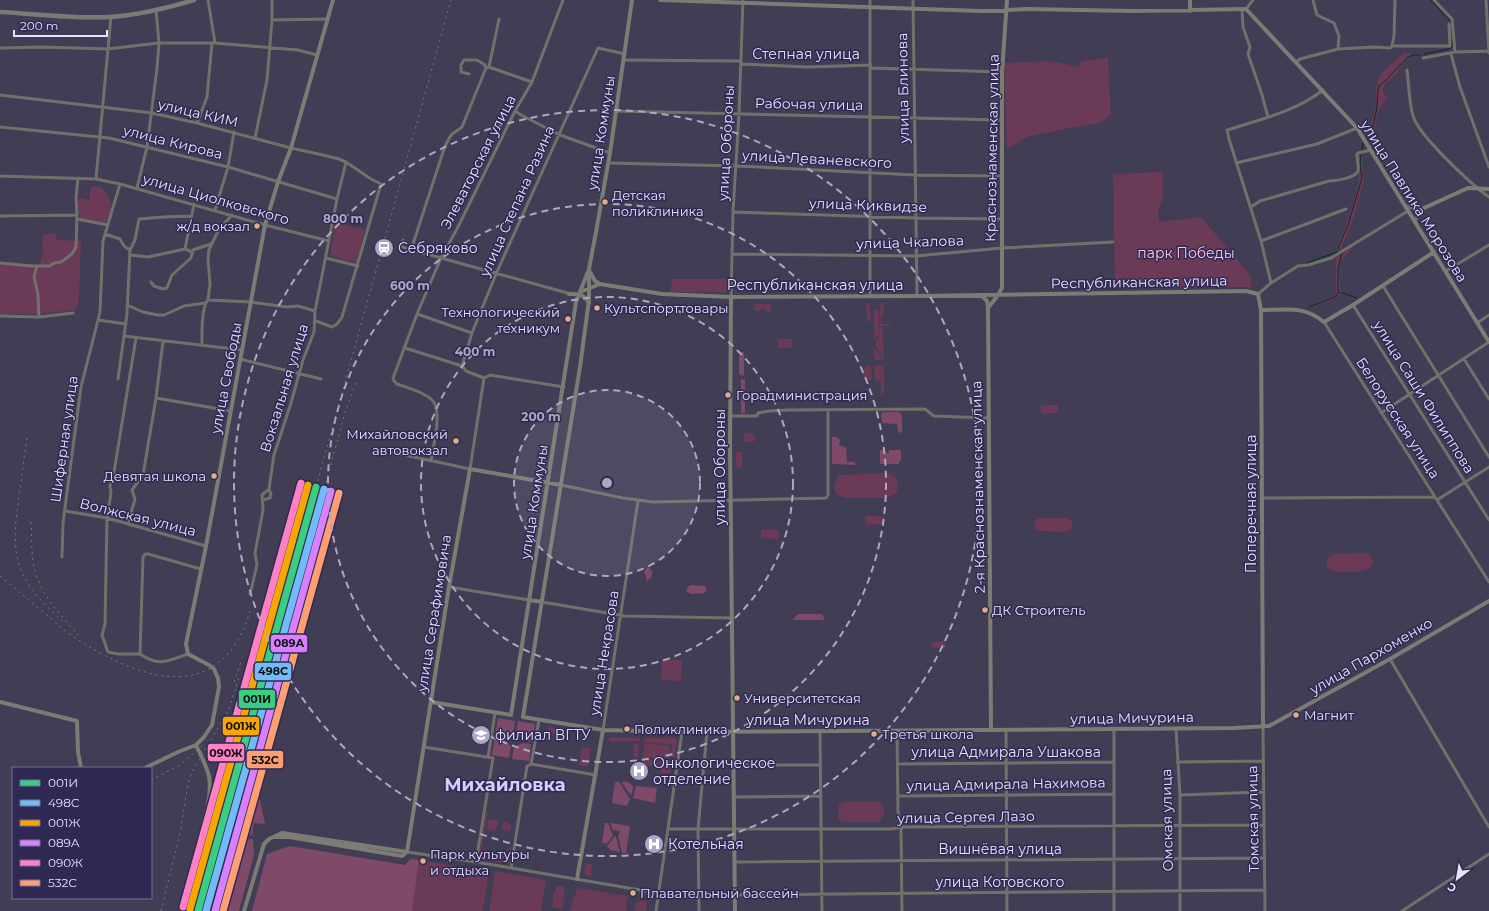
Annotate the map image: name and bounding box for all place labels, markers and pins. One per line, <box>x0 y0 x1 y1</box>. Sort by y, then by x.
place label: Детская поликлиника <box>612 187 704 219</box>
marker: Детская поликлиника <box>600 197 610 207</box>
place label: ж/д вокзал <box>176 218 250 234</box>
marker: ж/д вокзал <box>252 221 262 231</box>
station icon: Себряково <box>373 237 395 259</box>
place label: Себряково <box>398 239 478 257</box>
place label: Культспорттовары <box>604 300 728 316</box>
marker: Культспорттовары <box>592 303 602 313</box>
place label: Технологический техникум <box>441 304 560 336</box>
marker: Технологический техникум <box>563 314 573 324</box>
place label: Горадминистрация <box>736 387 868 403</box>
marker: Горадминистрация <box>723 390 733 400</box>
place label: Михайловский автовокзал <box>346 426 448 458</box>
marker: Михайловский автовокзал <box>451 436 461 446</box>
place label: Девятая школа <box>104 468 206 484</box>
marker: Девятая школа <box>209 471 219 481</box>
centre of rings <box>600 476 614 490</box>
place label: ДК Строитель <box>992 602 1086 618</box>
marker: ДК Строитель <box>980 605 990 615</box>
place label: Университетская <box>744 690 861 706</box>
marker: Университетская <box>732 693 742 703</box>
place label: Магнит <box>1304 707 1355 723</box>
marker: Магнит <box>1291 710 1301 720</box>
place label: Поликлиника <box>634 721 728 737</box>
school or university icon: филиал ВГТУ <box>470 724 492 746</box>
marker: Поликлиника <box>622 724 632 734</box>
place label: филиал ВГТУ <box>495 726 591 744</box>
place label: Третья школа <box>882 726 974 742</box>
marker: Третья школа <box>869 729 879 739</box>
place label: Онкологическое отделение <box>653 754 776 788</box>
hospital icon: Онкологическое отделение <box>628 760 650 782</box>
hospital icon: Котельная <box>643 833 665 855</box>
place label: Котельная <box>668 835 744 853</box>
place label: Парк культуры и отдыха <box>430 846 530 878</box>
marker: Парк культуры и отдыха <box>418 856 428 866</box>
place label: Плавательный бассейн <box>640 885 799 901</box>
marker: Плавательный бассейн <box>628 888 638 898</box>

